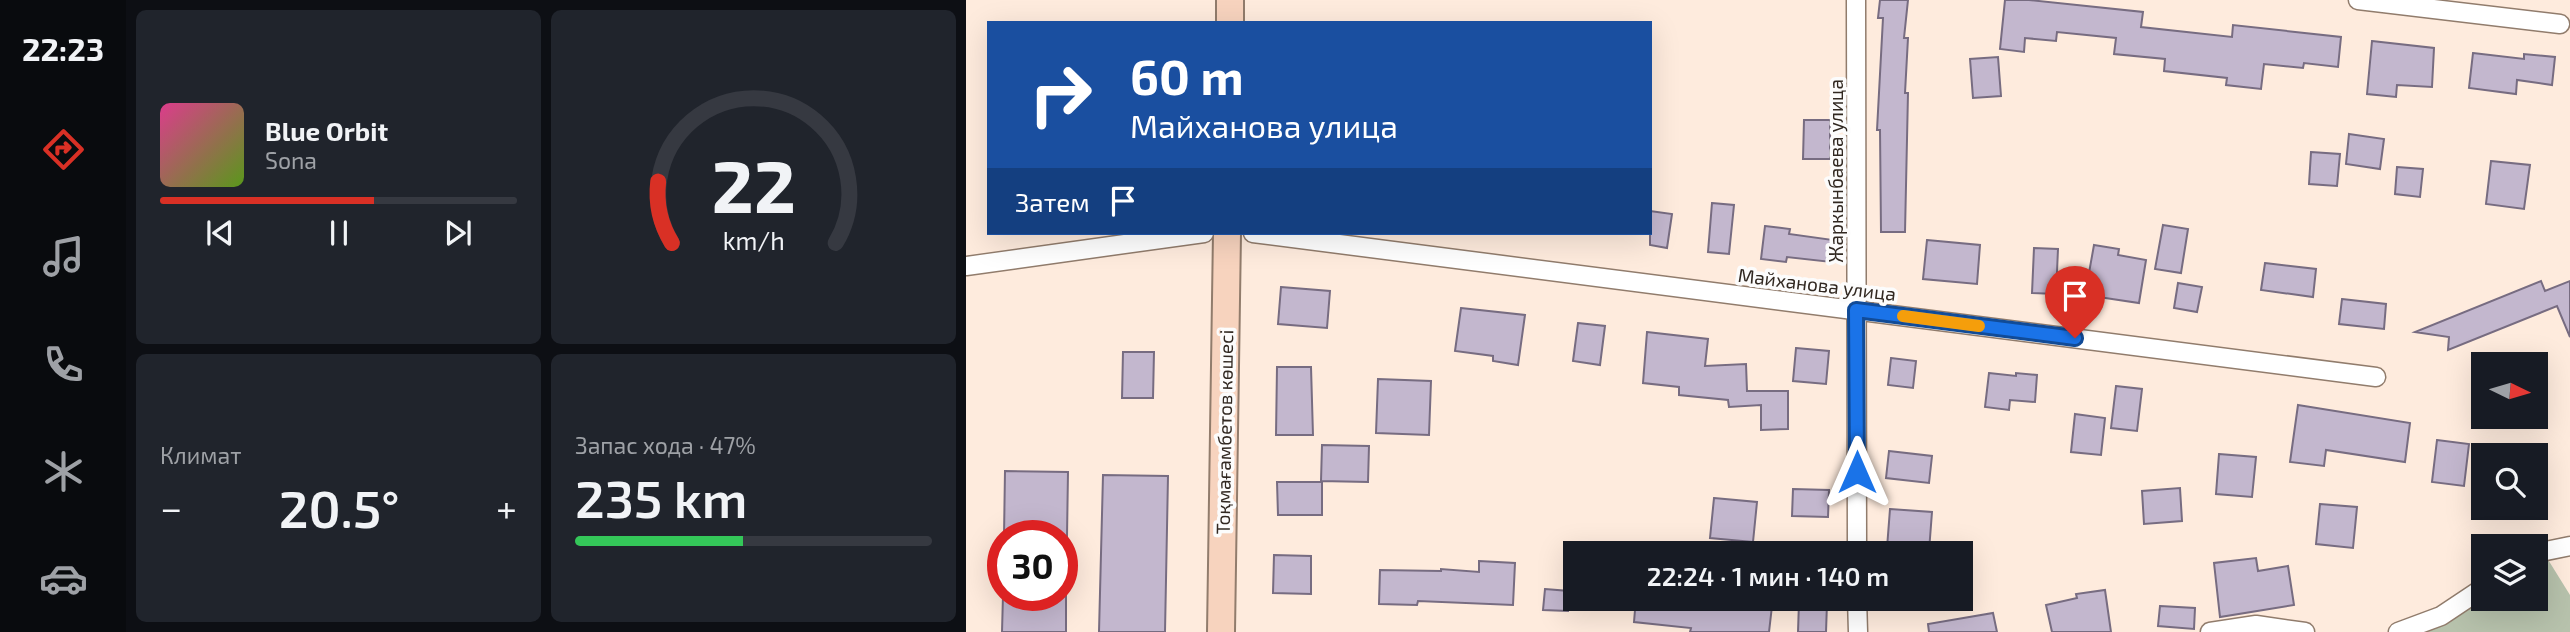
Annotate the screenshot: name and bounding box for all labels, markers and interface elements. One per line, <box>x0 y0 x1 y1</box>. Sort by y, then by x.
text: 22:23 <box>22 29 104 67</box>
text: 60 m <box>1130 46 1244 105</box>
icon: right <box>1015 49 1106 140</box>
street label: Жаркынбаева улица <box>1824 79 1848 263</box>
text: Майханова улица <box>1130 106 1398 144</box>
text: Blue Orbit <box>265 115 388 146</box>
icon: directions <box>39 125 88 174</box>
text: 22 <box>711 141 796 229</box>
text: Sona <box>265 146 317 174</box>
icon: arrive <box>1104 182 1142 220</box>
text: Затем <box>1015 186 1090 217</box>
icon: previous <box>201 214 239 252</box>
icon: pause <box>320 214 358 252</box>
icon: next <box>439 214 477 252</box>
text: km/h <box>722 225 785 255</box>
icon: music <box>39 232 88 281</box>
street label: Майханова улица <box>1737 263 1897 306</box>
pin <box>2045 266 2105 338</box>
icon: arrive <box>2056 277 2094 315</box>
street label: Тоқмағамбетов көшесі <box>1211 329 1237 535</box>
icon: phone <box>39 340 88 389</box>
north arrow <box>2471 352 2548 429</box>
map controls <box>2471 352 2548 611</box>
text: Запас хода · 47% <box>575 431 756 459</box>
position arrow <box>1820 435 1894 509</box>
text: Климат <box>160 441 241 469</box>
button: search <box>2471 443 2548 520</box>
icon: climate <box>39 447 88 496</box>
text: 235 km <box>575 466 747 528</box>
text: 20.5° <box>279 476 400 538</box>
text: − <box>160 484 182 530</box>
text: + <box>496 484 517 530</box>
speed limit sign: 30 <box>987 520 1078 611</box>
button: layers <box>2471 534 2548 611</box>
icon: car <box>39 554 88 603</box>
text: 22:24 · 1 мин · 140 m <box>1647 560 1889 591</box>

